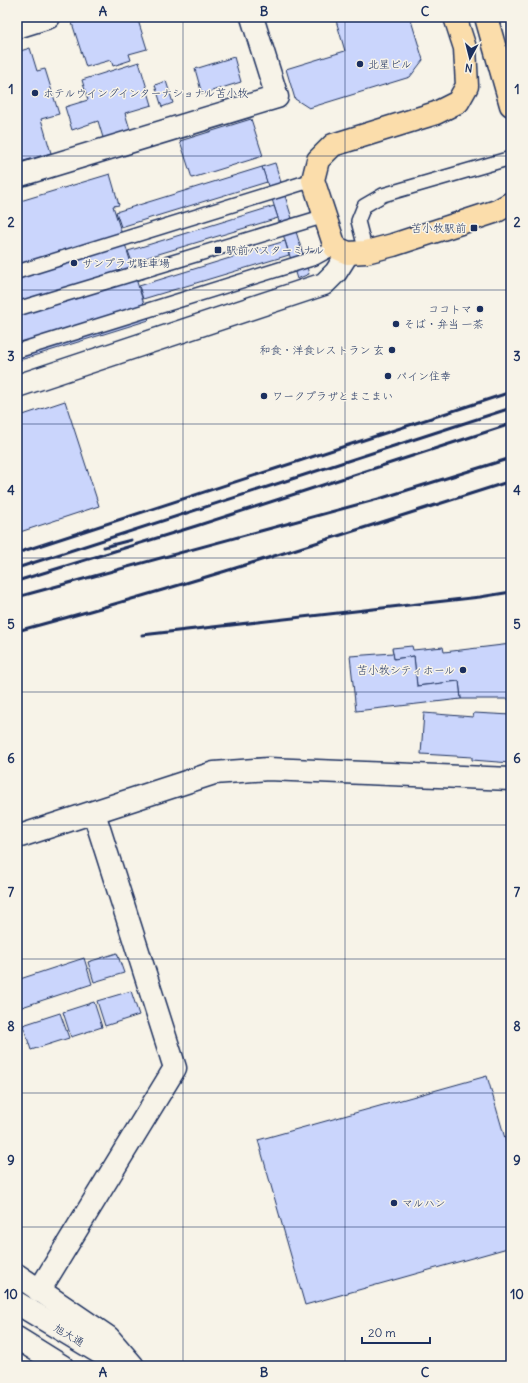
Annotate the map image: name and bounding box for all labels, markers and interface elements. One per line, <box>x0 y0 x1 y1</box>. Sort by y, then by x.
text: A <box>99 3 108 20</box>
text: B <box>260 3 269 20</box>
text: C <box>421 3 430 20</box>
north arrow <box>450 38 490 78</box>
place label: 北星ビル <box>368 57 412 71</box>
marker: 北星ビル <box>355 59 365 69</box>
text: N <box>464 61 473 75</box>
text: 1 <box>8 81 14 98</box>
text: 1 <box>514 81 520 98</box>
place label: ホテルウイングインターナショナル苫小牧 <box>43 86 248 100</box>
marker: ホテルウイングインターナショナル苫小牧 <box>30 88 40 98</box>
text: 2 <box>7 214 15 231</box>
text: 2 <box>513 214 521 231</box>
place label: 苫小牧駅前 <box>411 221 466 235</box>
marker: 苫小牧駅前 <box>469 223 479 233</box>
place label: 駅前バスターミナル <box>226 243 324 257</box>
marker: 駅前バスターミナル <box>213 245 223 255</box>
place label: サンプラザ駐車場 <box>82 256 170 270</box>
marker: サンプラザ駐車場 <box>69 258 79 268</box>
place label: ココトマ <box>428 302 472 316</box>
marker: ココトマ <box>475 304 485 314</box>
place label: そば・弁当 一茶 <box>404 317 484 331</box>
marker: そば・弁当 一茶 <box>391 319 401 329</box>
place label: 和食・洋食レストラン 玄 <box>260 343 384 357</box>
marker: 和食・洋食レストラン 玄 <box>387 345 397 355</box>
text: 3 <box>7 348 15 365</box>
text: 3 <box>513 348 521 365</box>
place label: パイン住幸 <box>396 369 451 383</box>
marker: パイン住幸 <box>383 371 393 381</box>
place label: ワークプラザとまこまい <box>272 389 393 403</box>
marker: ワークプラザとまこまい <box>259 391 269 401</box>
text: 4 <box>7 482 15 499</box>
text: 4 <box>513 482 521 499</box>
text: 5 <box>7 616 15 633</box>
text: 5 <box>513 616 521 633</box>
place label: 苫小牧シティホール <box>357 663 455 677</box>
marker: 苫小牧シティホール <box>458 665 468 675</box>
text: 6 <box>7 750 15 767</box>
text: 6 <box>513 750 521 767</box>
text: 7 <box>8 884 15 901</box>
text: 7 <box>514 884 521 901</box>
text: 8 <box>7 1018 15 1035</box>
text: 8 <box>513 1018 521 1035</box>
text: 9 <box>7 1152 15 1169</box>
text: 9 <box>513 1152 521 1169</box>
place label: マルハン <box>402 1196 446 1210</box>
marker: マルハン <box>389 1198 399 1208</box>
text: 10 <box>4 1286 18 1303</box>
text: 10 <box>510 1286 524 1303</box>
scale bar <box>362 1319 430 1345</box>
street label: 旭大通 <box>51 1321 87 1349</box>
text: 20 m <box>368 1325 396 1340</box>
text: A <box>99 1364 108 1381</box>
text: B <box>260 1364 269 1381</box>
text: C <box>421 1364 430 1381</box>

